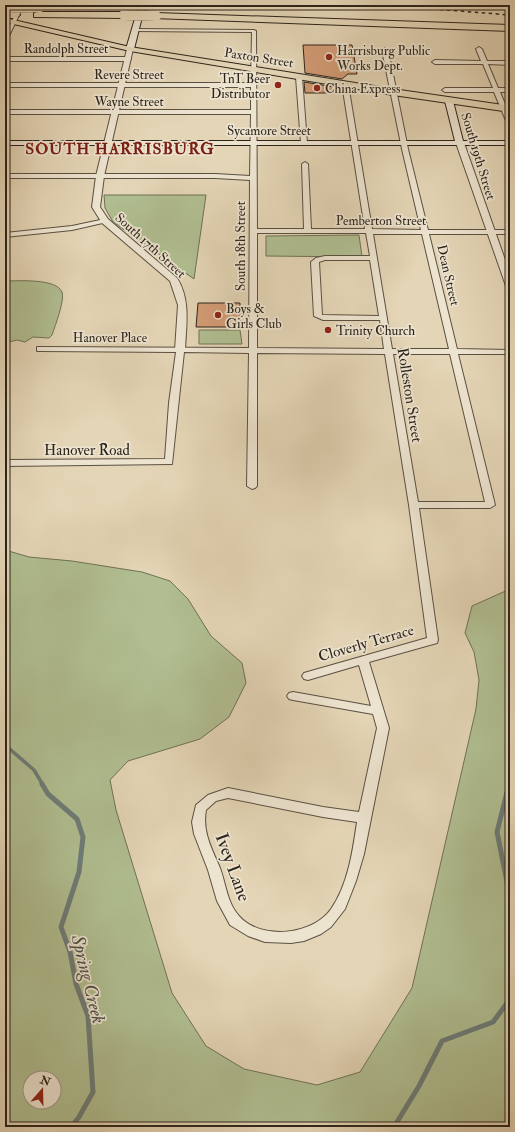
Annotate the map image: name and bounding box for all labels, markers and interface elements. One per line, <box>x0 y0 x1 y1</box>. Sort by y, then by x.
street label: Randolph Street <box>24 41 108 58</box>
place label: Harrisburg Public Works Dept. <box>336 43 430 75</box>
street label: Paxton Street <box>223 45 294 71</box>
marker: Harrisburg Public Works Dept. <box>324 52 334 62</box>
street label: Revere Street <box>94 67 164 83</box>
place label: TnT Beer Distributor <box>211 71 270 102</box>
marker: TnT Beer Distributor <box>273 80 283 90</box>
place label: China Express <box>325 81 401 98</box>
marker: China Express <box>312 83 322 93</box>
street label: Wayne Street <box>93 94 164 111</box>
street label: South 19th Street <box>457 111 499 202</box>
street label: Sycamore Street <box>227 123 311 140</box>
district label: SOUTH HARRISBURG <box>25 139 215 159</box>
street label: South 18th Street <box>233 201 249 291</box>
street label: South 17th Street <box>112 210 189 282</box>
street label: Pemberton Street <box>336 213 426 229</box>
street label: Dean Street <box>433 243 463 307</box>
place label: Boys & Girls Club <box>226 301 282 332</box>
marker: Boys & Girls Club <box>213 310 223 320</box>
place label: Trinity Church <box>336 323 415 340</box>
marker: Trinity Church <box>323 325 333 335</box>
street label: Hanover Place <box>73 330 148 346</box>
street label: Rolleston Street <box>393 346 426 444</box>
street label: Hanover Road <box>44 441 131 460</box>
street label: Cloverly Terrace <box>316 621 416 666</box>
street label: Ivey Lane <box>210 830 256 905</box>
water label: Spring Creek <box>65 931 111 1026</box>
north arrow <box>22 1070 62 1110</box>
text: N <box>37 1073 53 1089</box>

